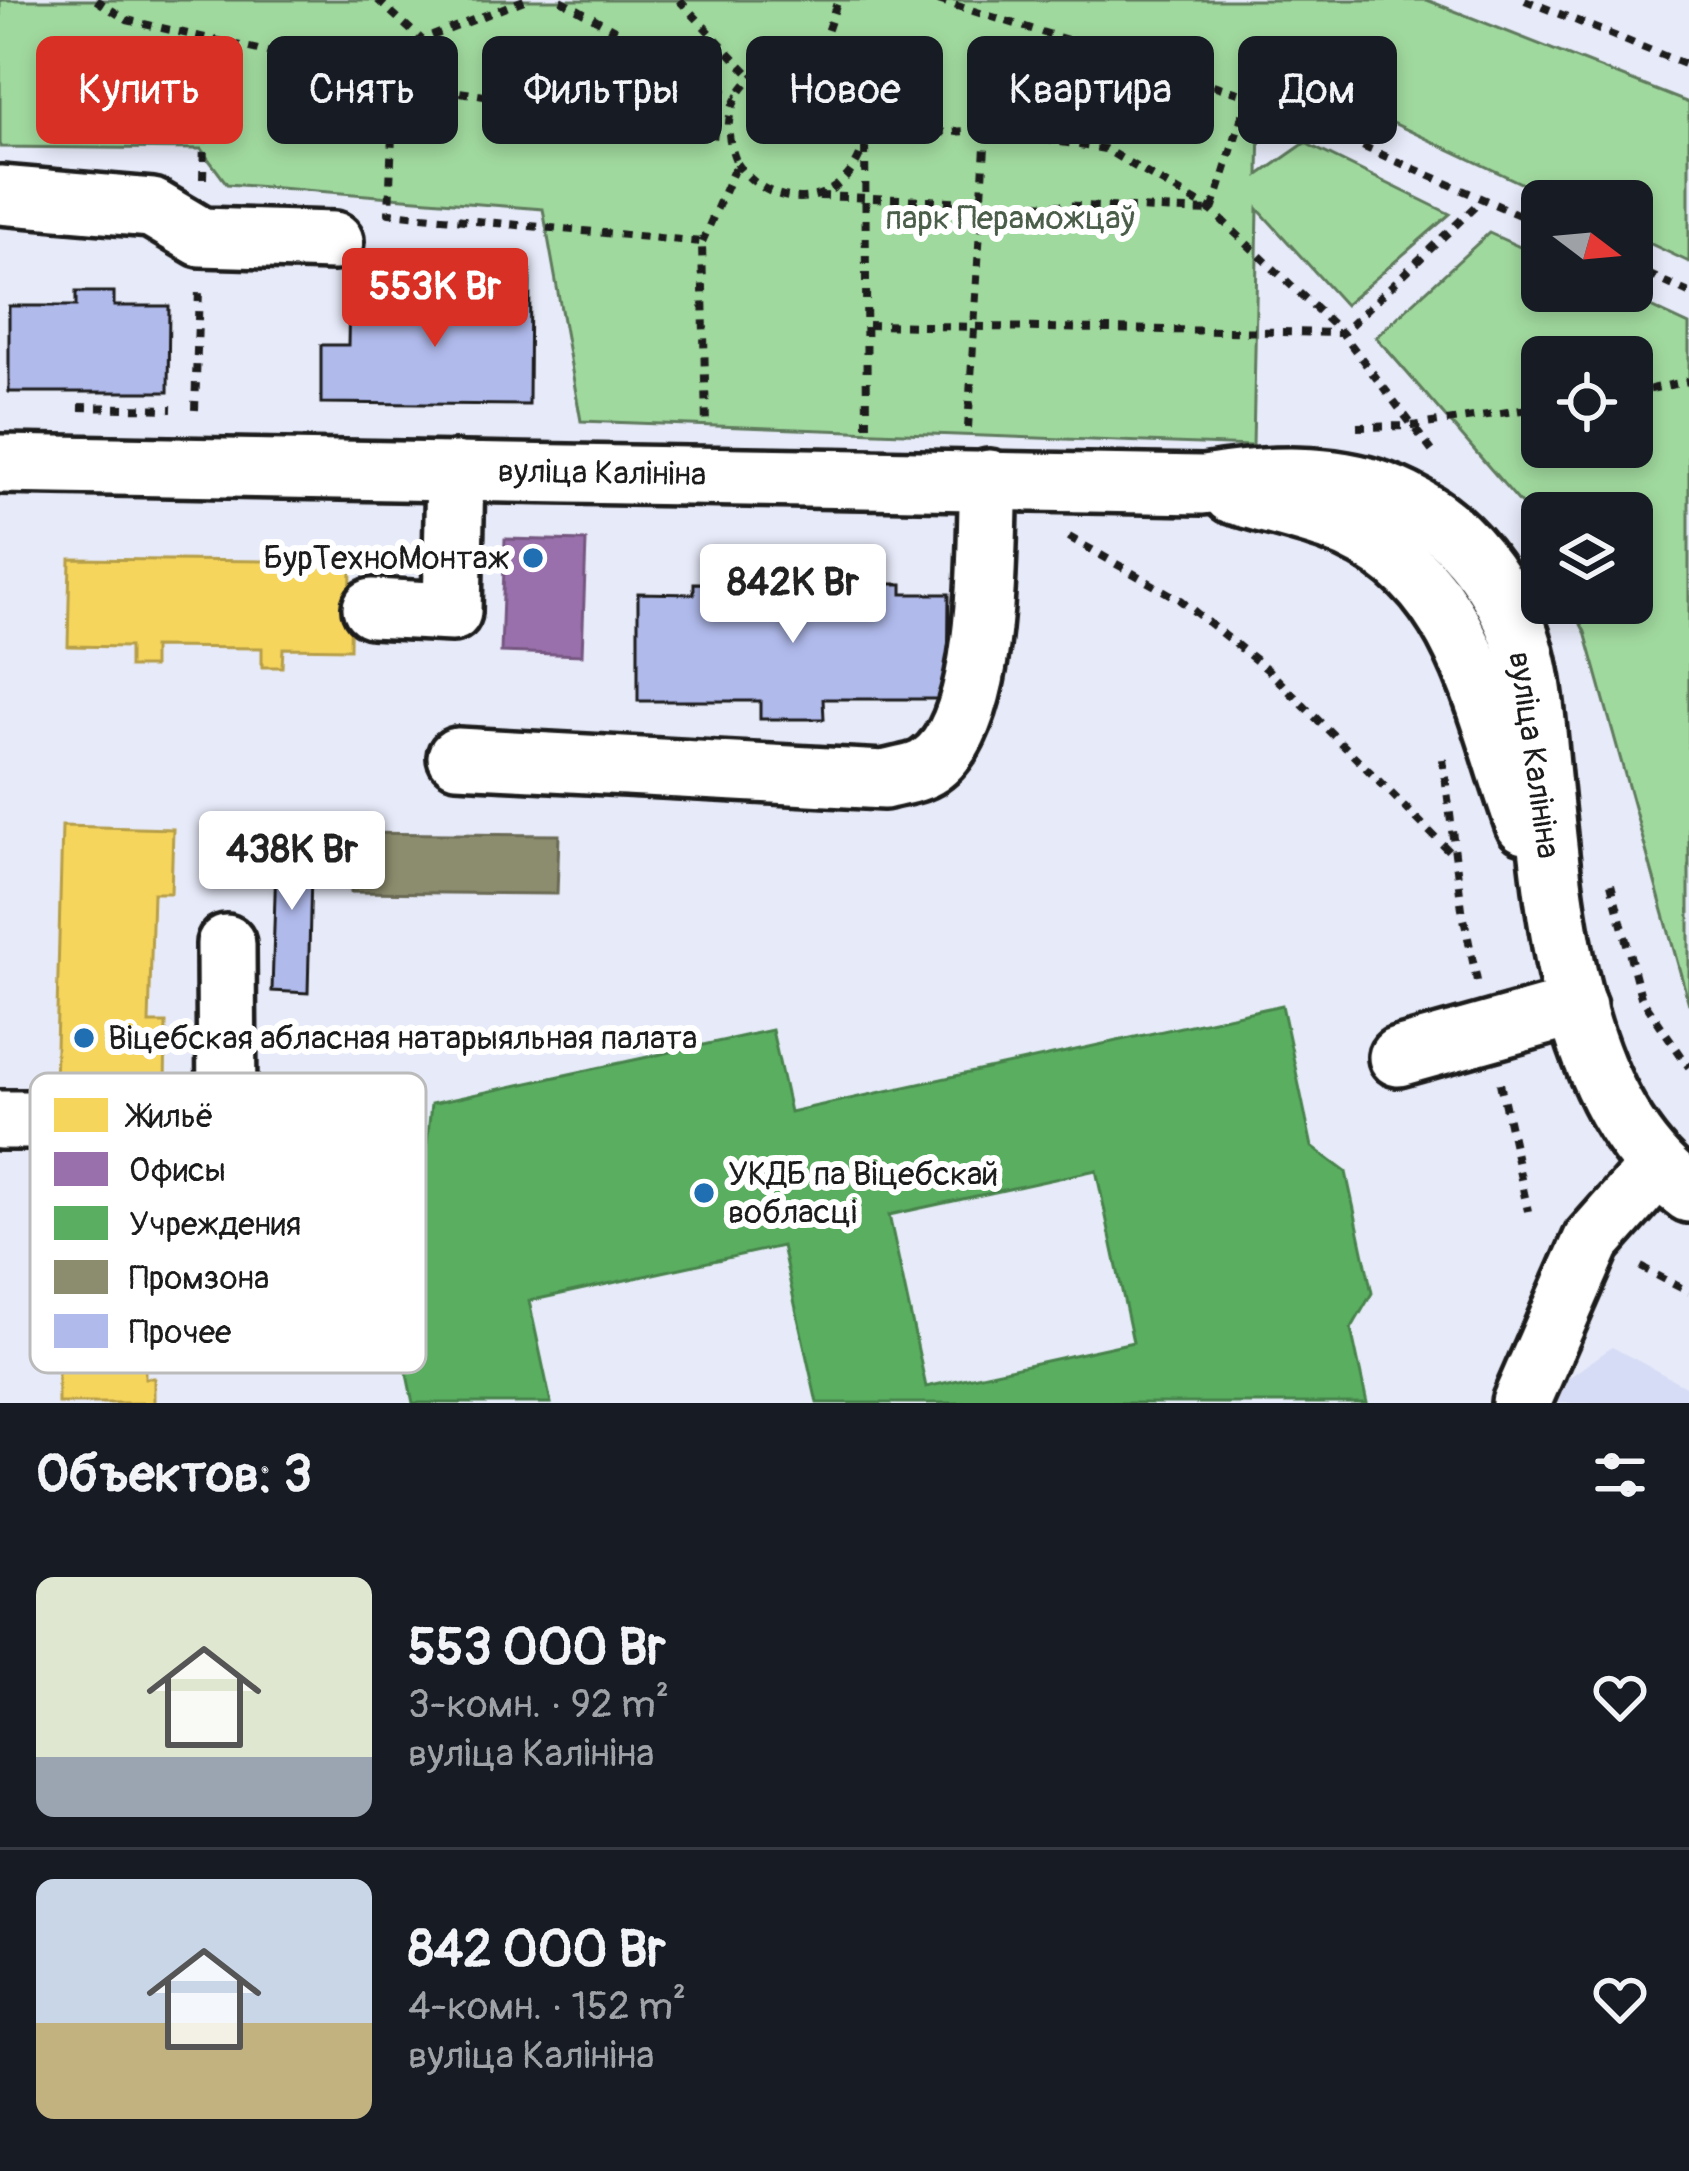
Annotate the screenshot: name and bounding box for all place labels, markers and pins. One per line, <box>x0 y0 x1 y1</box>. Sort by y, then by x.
pin: 553K Br <box>324 248 546 350</box>
place label: БурТехноМонтаж <box>263 538 509 579</box>
pin: 842K Br <box>682 544 904 646</box>
marker: БурТехноМонтаж <box>520 545 546 571</box>
pin: 438K Br <box>181 811 403 913</box>
place label: Віцебская абласная натарыяльная палата <box>108 1018 697 1059</box>
marker: Віцебская абласная натарыяльная палата <box>71 1025 97 1051</box>
place label: УКДБ па Віцебскай вобласці <box>728 1154 998 1233</box>
marker: УКДБ па Віцебскай вобласці <box>691 1180 717 1206</box>

